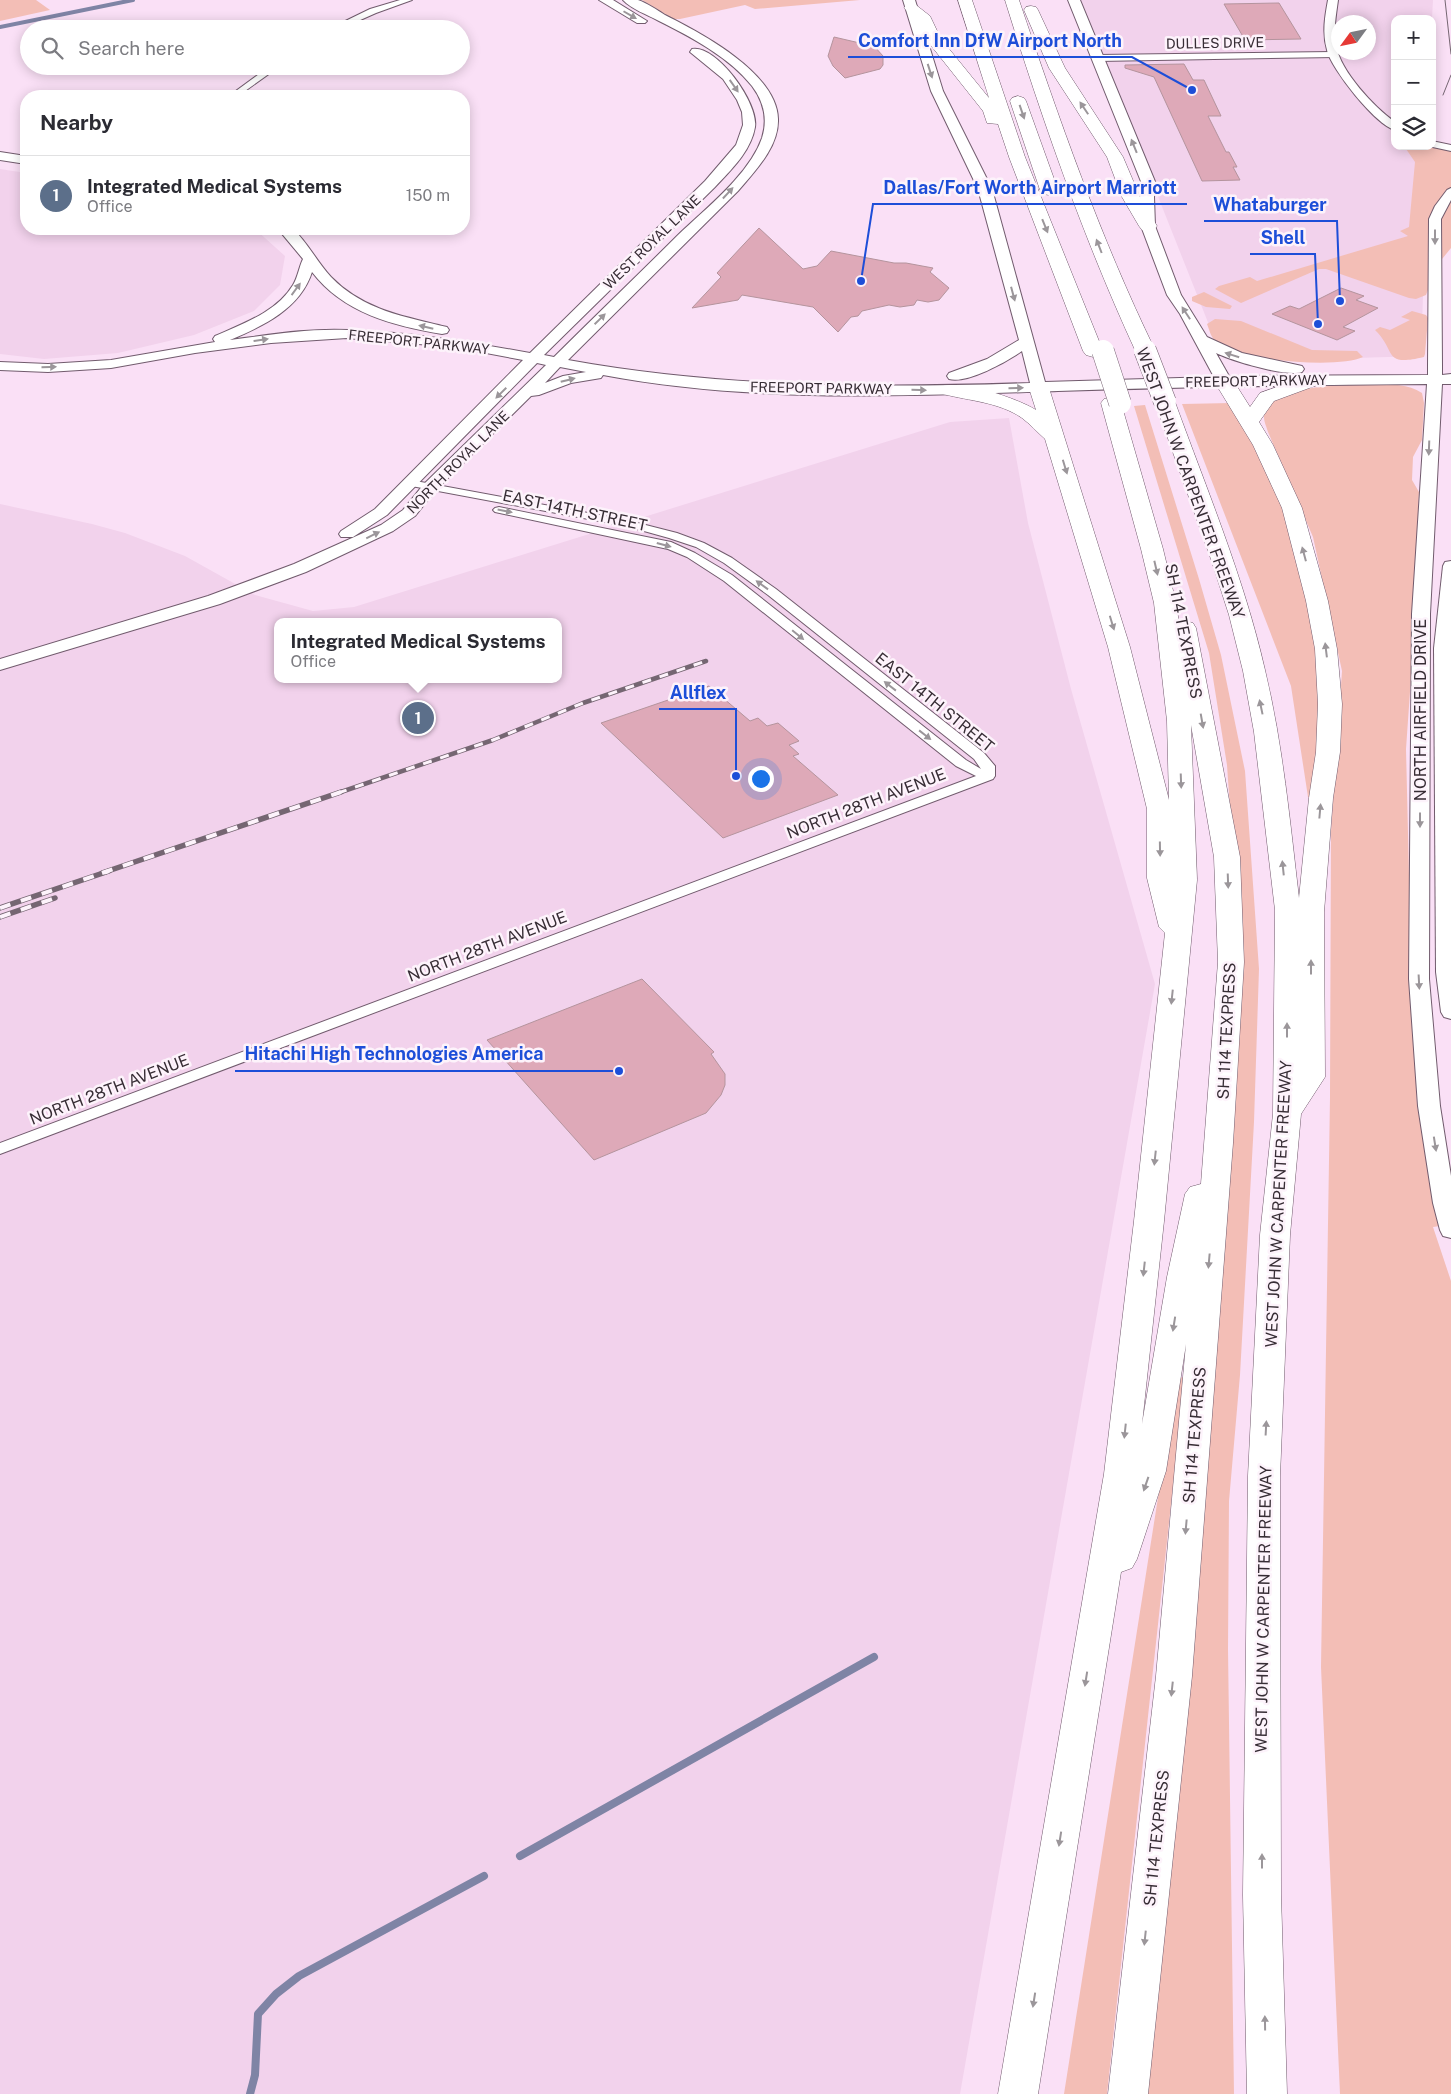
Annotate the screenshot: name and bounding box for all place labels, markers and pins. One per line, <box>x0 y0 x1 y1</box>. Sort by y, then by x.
callout: Comfort Inn DfW Airport North <box>848 24 1132 57</box>
callout: Dallas/Fort Worth Airport Marriott <box>873 171 1187 204</box>
callout: Whataburger <box>1204 188 1337 221</box>
callout: Shell <box>1250 221 1315 254</box>
callout: Allflex <box>659 676 736 709</box>
pin: 1 <box>402 699 434 737</box>
callout: Hitachi High Technologies America <box>235 1038 554 1071</box>

